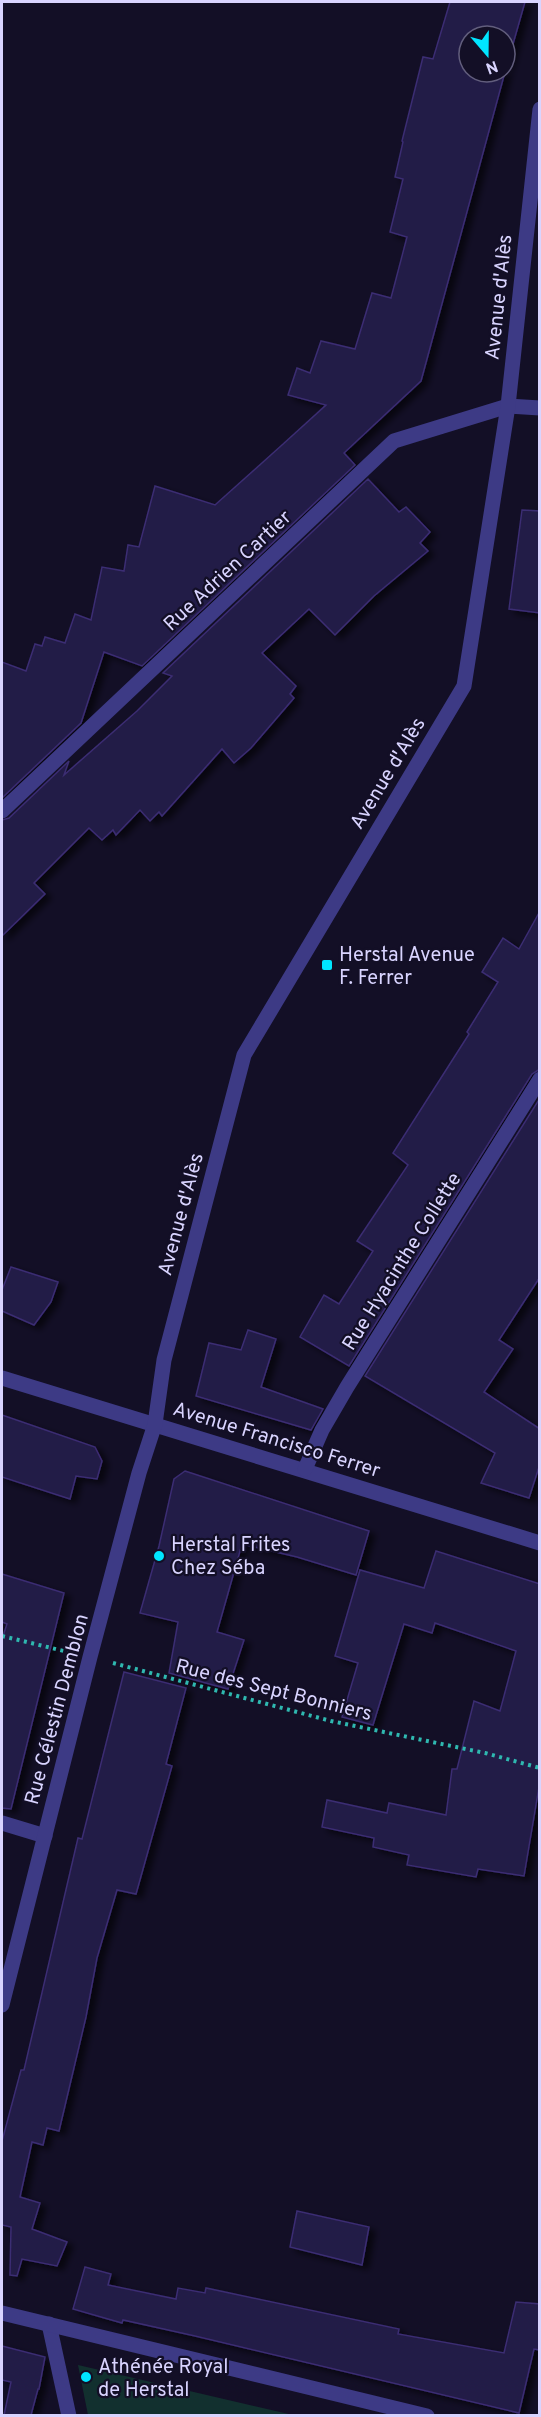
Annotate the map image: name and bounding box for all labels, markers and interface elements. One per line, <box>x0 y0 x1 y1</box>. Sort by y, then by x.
north arrow <box>457 24 517 84</box>
text: N <box>483 55 500 78</box>
street label: Avenue d'Alès <box>480 233 520 361</box>
street label: Rue Adrien Cartier <box>159 505 298 638</box>
street label: Avenue d'Alès <box>345 713 432 835</box>
place label: Herstal Avenue F. Ferrer <box>339 943 475 992</box>
marker: Herstal Avenue F. Ferrer <box>320 958 334 972</box>
street label: Avenue d'Alès <box>153 1150 211 1279</box>
street label: Rue Hyacinthe Collette <box>337 1168 468 1356</box>
street label: Avenue Francisco Ferrer <box>170 1397 384 1485</box>
place label: Herstal Frites Chez Séba <box>171 1533 290 1582</box>
marker: Herstal Frites Chez Séba <box>152 1549 166 1563</box>
street label: Rue Célestin Demblon <box>20 1611 96 1808</box>
street label: Rue des Sept Bonniers <box>173 1654 374 1728</box>
place label: Athénée Royal de Herstal <box>98 2355 228 2404</box>
marker: Athénée Royal de Herstal <box>79 2370 93 2384</box>

